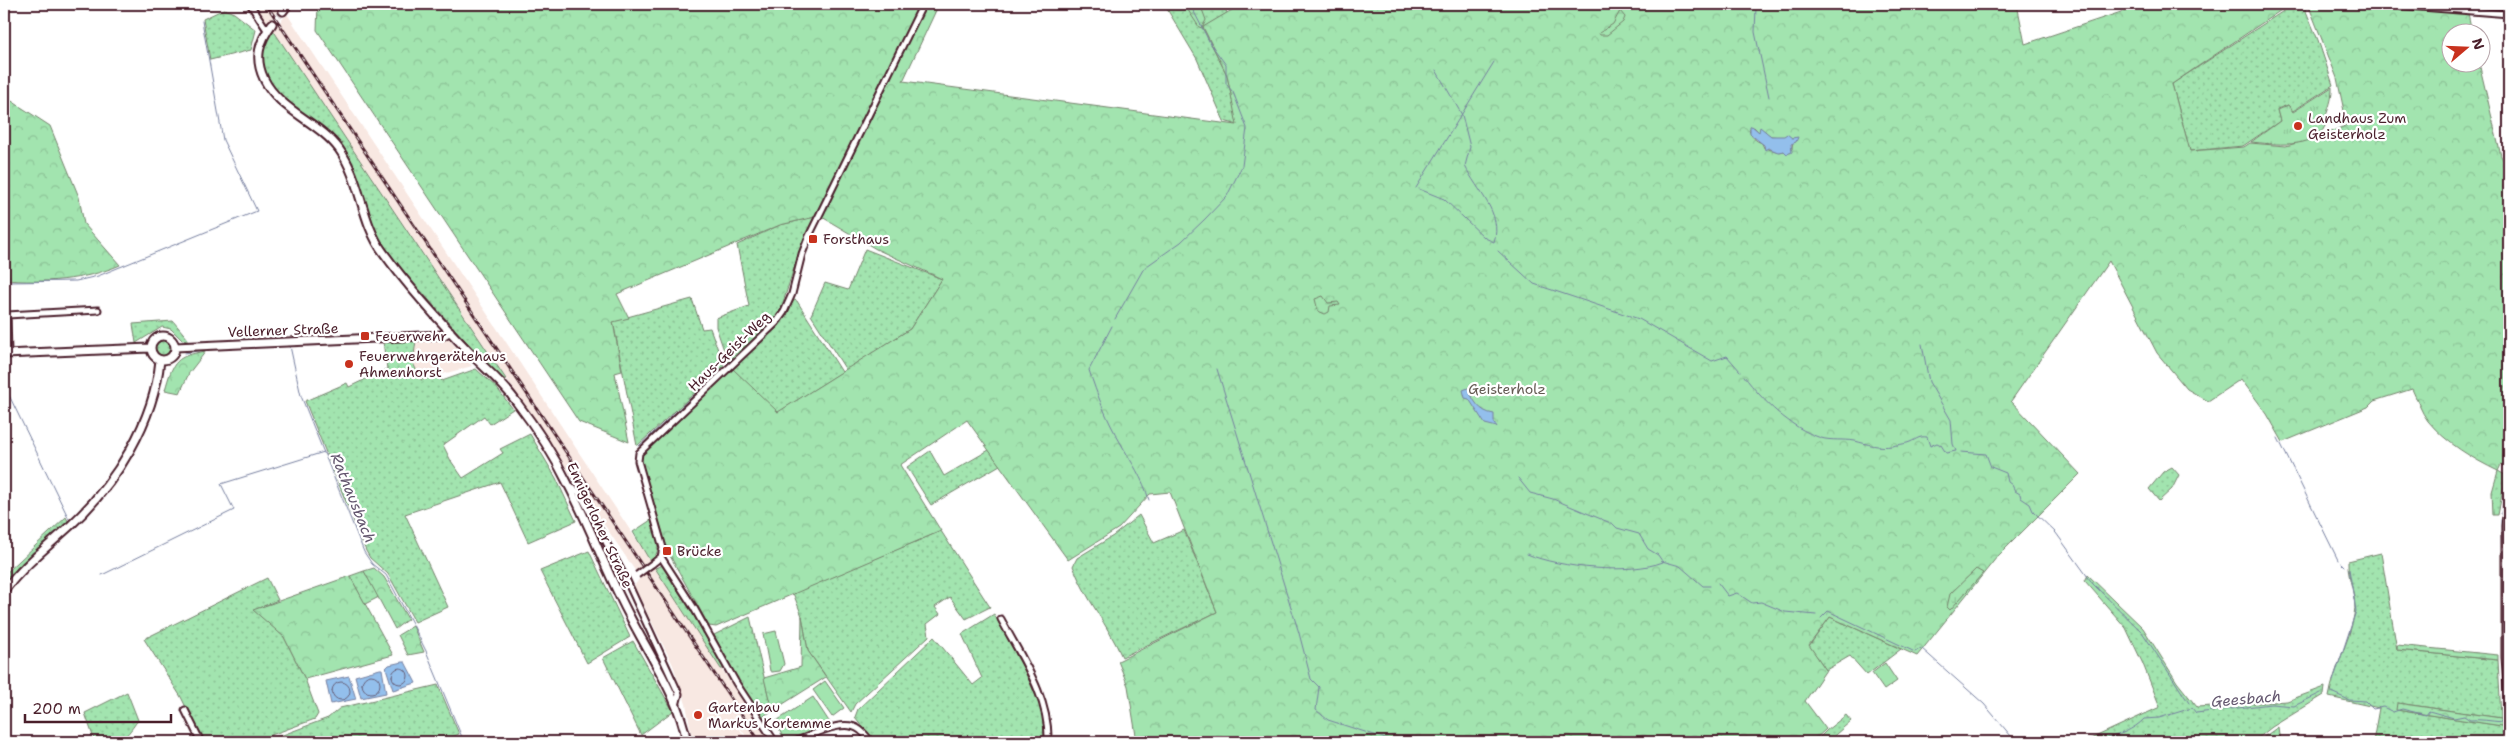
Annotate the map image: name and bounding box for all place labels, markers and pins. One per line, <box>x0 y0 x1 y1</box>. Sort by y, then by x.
place label: Landhaus Zum Geisterholz <box>2308 109 2406 143</box>
marker: Landhaus Zum Geisterholz <box>2292 120 2304 132</box>
place label: Forsthaus <box>823 230 889 248</box>
marker: Forsthaus <box>807 233 819 245</box>
place label: Feuerwehr <box>375 327 447 345</box>
marker: Feuerwehr <box>359 330 371 342</box>
place label: Feuerwehrgerätehaus Ahmenhorst <box>359 347 506 381</box>
marker: Feuerwehrgerätehaus Ahmenhorst <box>343 358 355 370</box>
place label: Brücke <box>677 542 722 560</box>
marker: Brücke <box>661 545 673 557</box>
place label: Gartenbau Markus Kortemme <box>708 698 832 732</box>
marker: Gartenbau Markus Kortemme <box>692 709 704 721</box>

